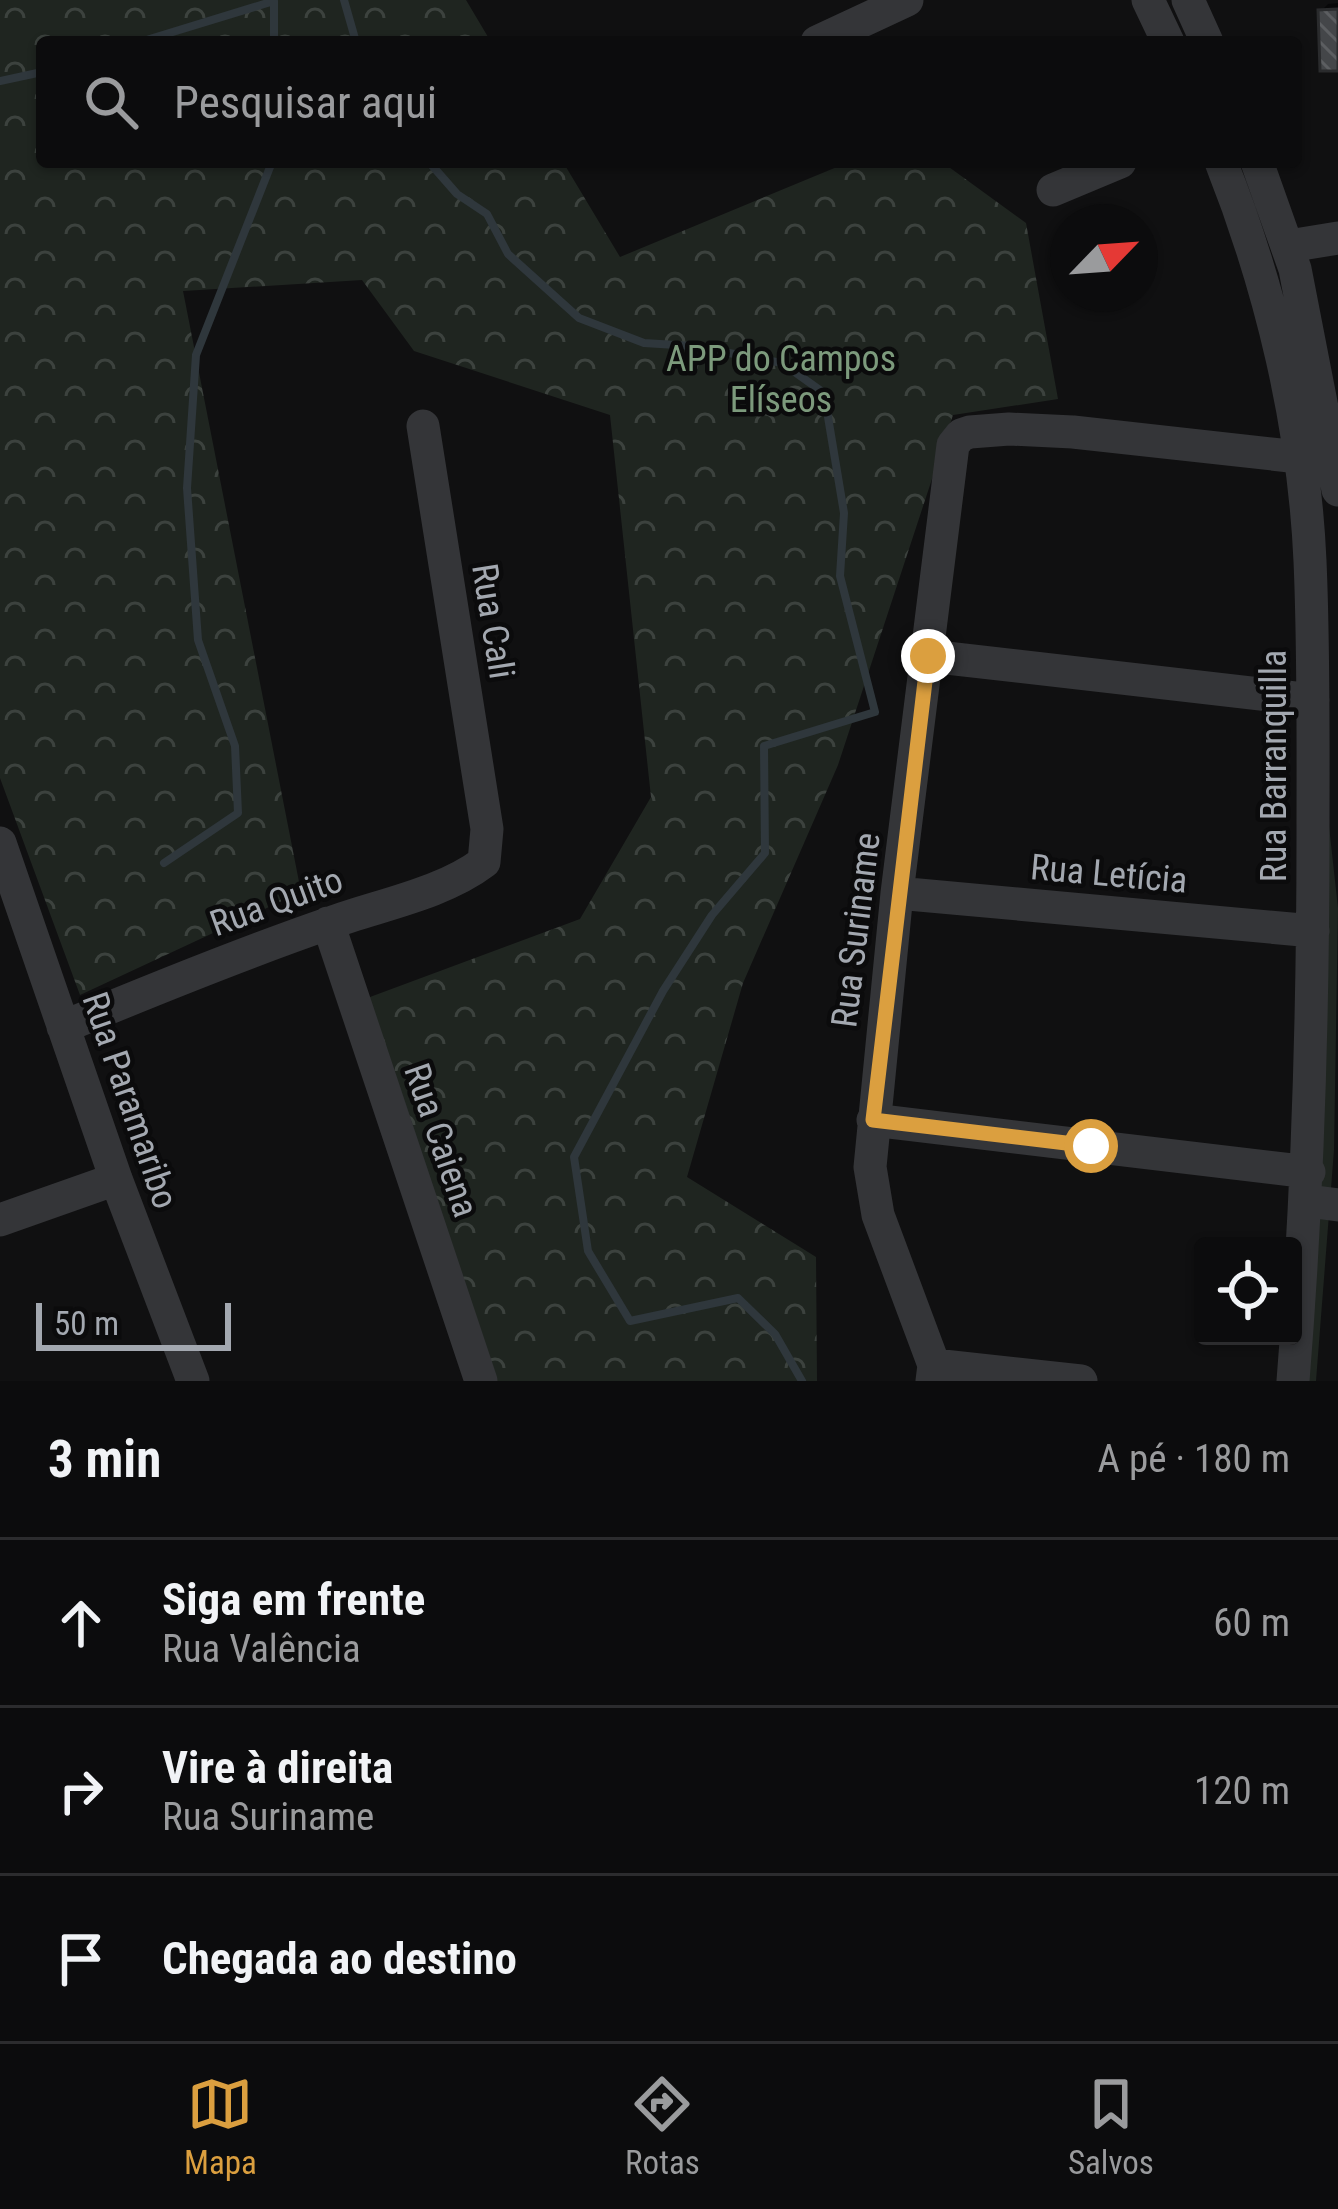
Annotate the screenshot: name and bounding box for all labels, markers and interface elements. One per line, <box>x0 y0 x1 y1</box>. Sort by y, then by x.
search box <box>36 36 1302 168</box>
icon: search <box>78 69 144 135</box>
text: Pesquisar aqui <box>174 76 437 129</box>
north arrow <box>1050 204 1158 312</box>
park label: APP do Campos Elíseos <box>666 338 896 421</box>
street label: Rua Cali <box>463 560 523 682</box>
route end <box>901 629 955 683</box>
street label: Rua Barranquilla <box>1253 650 1295 882</box>
street label: Rua Suriname <box>823 830 889 1030</box>
street label: Rua Letícia <box>1029 846 1189 902</box>
street label: Rua Quito <box>204 859 348 945</box>
street label: Rua Paramaribo <box>73 987 187 1214</box>
street label: Rua Caiena <box>395 1058 487 1223</box>
route start <box>1064 1119 1118 1173</box>
map controls <box>1194 1237 1302 1345</box>
button: locate <box>1194 1237 1302 1345</box>
scale bar <box>36 1297 231 1350</box>
text: 50 m <box>54 1304 119 1343</box>
text: 3 min <box>48 1430 161 1489</box>
text: A pé · 180 m <box>1098 1436 1290 1482</box>
text: Siga em frente <box>162 1573 425 1626</box>
icon: ahead <box>48 1590 114 1656</box>
text: 60 m <box>1213 1600 1290 1646</box>
text: Rua Valência <box>162 1626 361 1672</box>
text: Vire à direita <box>162 1741 393 1794</box>
icon: right <box>48 1758 114 1824</box>
text: 120 m <box>1194 1768 1290 1814</box>
text: Rua Suriname <box>162 1794 374 1840</box>
icon: arrive <box>48 1926 114 1992</box>
text: Chegada ao destino <box>162 1932 517 1985</box>
tab: Mapa <box>184 2071 257 2182</box>
tab: Rotas <box>625 2071 700 2182</box>
tab: Salvos <box>1068 2071 1154 2182</box>

